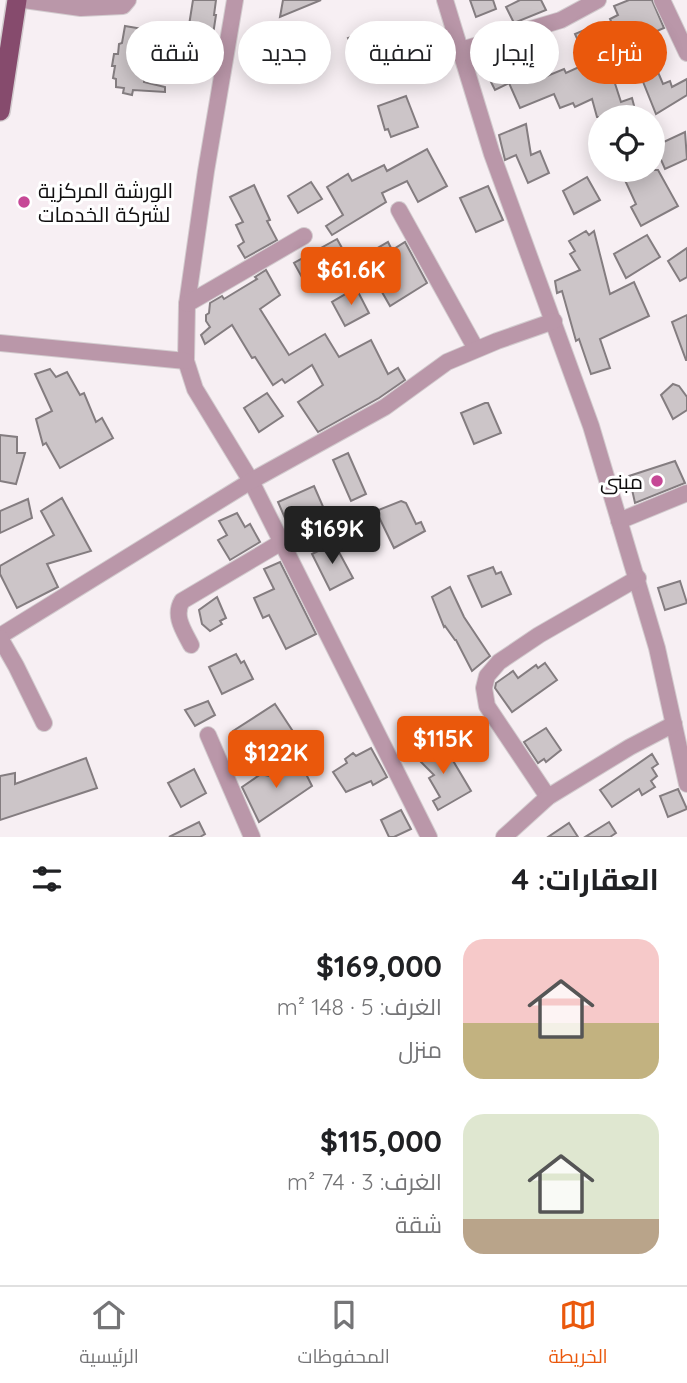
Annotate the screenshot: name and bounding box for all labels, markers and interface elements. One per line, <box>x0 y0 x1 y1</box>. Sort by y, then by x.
chip: شقة <box>126 21 224 84</box>
chip: جديد <box>238 21 331 84</box>
chip: تصفية <box>345 21 456 84</box>
chip: إيجار <box>470 21 559 84</box>
chip: شراء <box>573 21 667 84</box>
map controls <box>588 105 665 182</box>
button: locate <box>588 105 665 182</box>
place label: الورشة المركزية لشركة الخدمات <box>38 177 173 227</box>
marker: الورشة المركزية لشركة الخدمات <box>16 194 32 210</box>
pin: $61.6K <box>294 247 408 307</box>
text: $61.6K <box>317 255 385 284</box>
place label: مبنى <box>600 468 643 495</box>
marker: مبنى <box>649 473 665 489</box>
pin: $169K <box>283 506 381 566</box>
text: $169K <box>300 514 364 543</box>
pin: $115K <box>394 716 492 776</box>
text: $115K <box>413 724 473 753</box>
pin: $122K <box>227 730 325 790</box>
text: $122K <box>244 738 308 767</box>
icon: filters <box>28 860 66 898</box>
text: العقارات: 4 <box>512 860 659 898</box>
text: $169,000 <box>316 947 442 985</box>
icon: home <box>519 967 603 1051</box>
text: الغرف: 5 · 148 m² <box>277 992 442 1021</box>
text: منزل <box>398 1035 442 1064</box>
text: $115,000 <box>320 1122 442 1160</box>
icon: home <box>519 1142 603 1226</box>
text: الغرف: 3 · 74 m² <box>287 1167 442 1196</box>
text: شقة <box>395 1210 442 1239</box>
tab: الرئيسية <box>79 1296 139 1374</box>
tab: المحفوظات <box>297 1296 390 1374</box>
tab: الخريطة <box>548 1296 608 1374</box>

